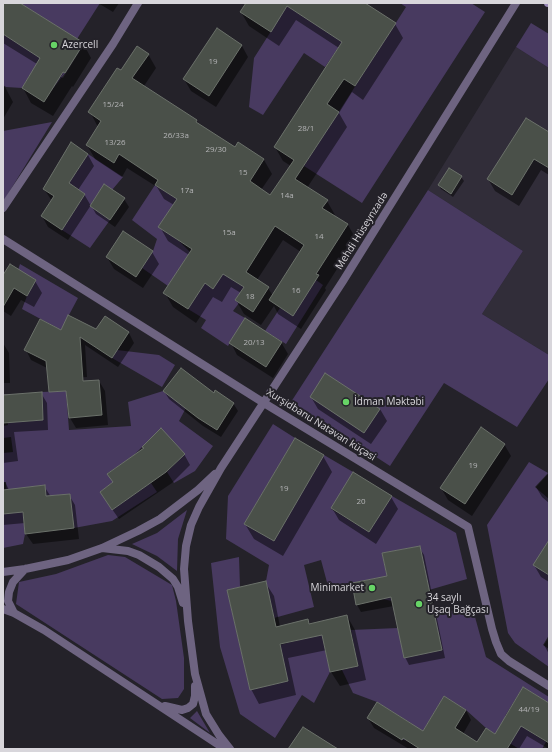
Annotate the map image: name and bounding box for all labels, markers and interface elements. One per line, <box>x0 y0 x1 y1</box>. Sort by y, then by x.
place label: Azercell <box>62 39 98 51</box>
marker: Azercell <box>49 40 59 50</box>
house number: 19 <box>208 57 218 67</box>
house number: 15/24 <box>102 100 124 110</box>
house number: 28/1 <box>298 124 314 134</box>
house number: 26/33a <box>163 131 189 141</box>
house number: 13/26 <box>104 138 126 148</box>
house number: 29/30 <box>205 145 227 155</box>
house number: 15 <box>238 168 248 178</box>
house number: 17a <box>180 186 194 196</box>
street label: Mehdi Hüseynzadə <box>333 190 391 272</box>
house number: 14a <box>280 191 294 201</box>
house number: 15a <box>222 228 236 238</box>
house number: 14 <box>314 232 324 242</box>
house number: 16 <box>291 286 301 296</box>
house number: 18 <box>245 292 255 302</box>
house number: 20/13 <box>243 338 265 348</box>
street label: Xurşidbanu Natəvan küçəsi <box>264 386 378 464</box>
place label: İdman Məktəbi <box>354 396 424 408</box>
marker: İdman Məktəbi <box>341 397 351 407</box>
house number: 19 <box>468 461 478 471</box>
house number: 19 <box>279 484 289 494</box>
house number: 20 <box>356 497 366 507</box>
place label: Minimarket <box>310 582 364 594</box>
marker: Minimarket <box>367 583 377 593</box>
place label: 34 saylı Uşaq Bağçası <box>427 592 488 616</box>
marker: 34 saylı Uşaq Bağçası <box>414 599 424 609</box>
house number: 44/19 <box>518 705 540 715</box>

